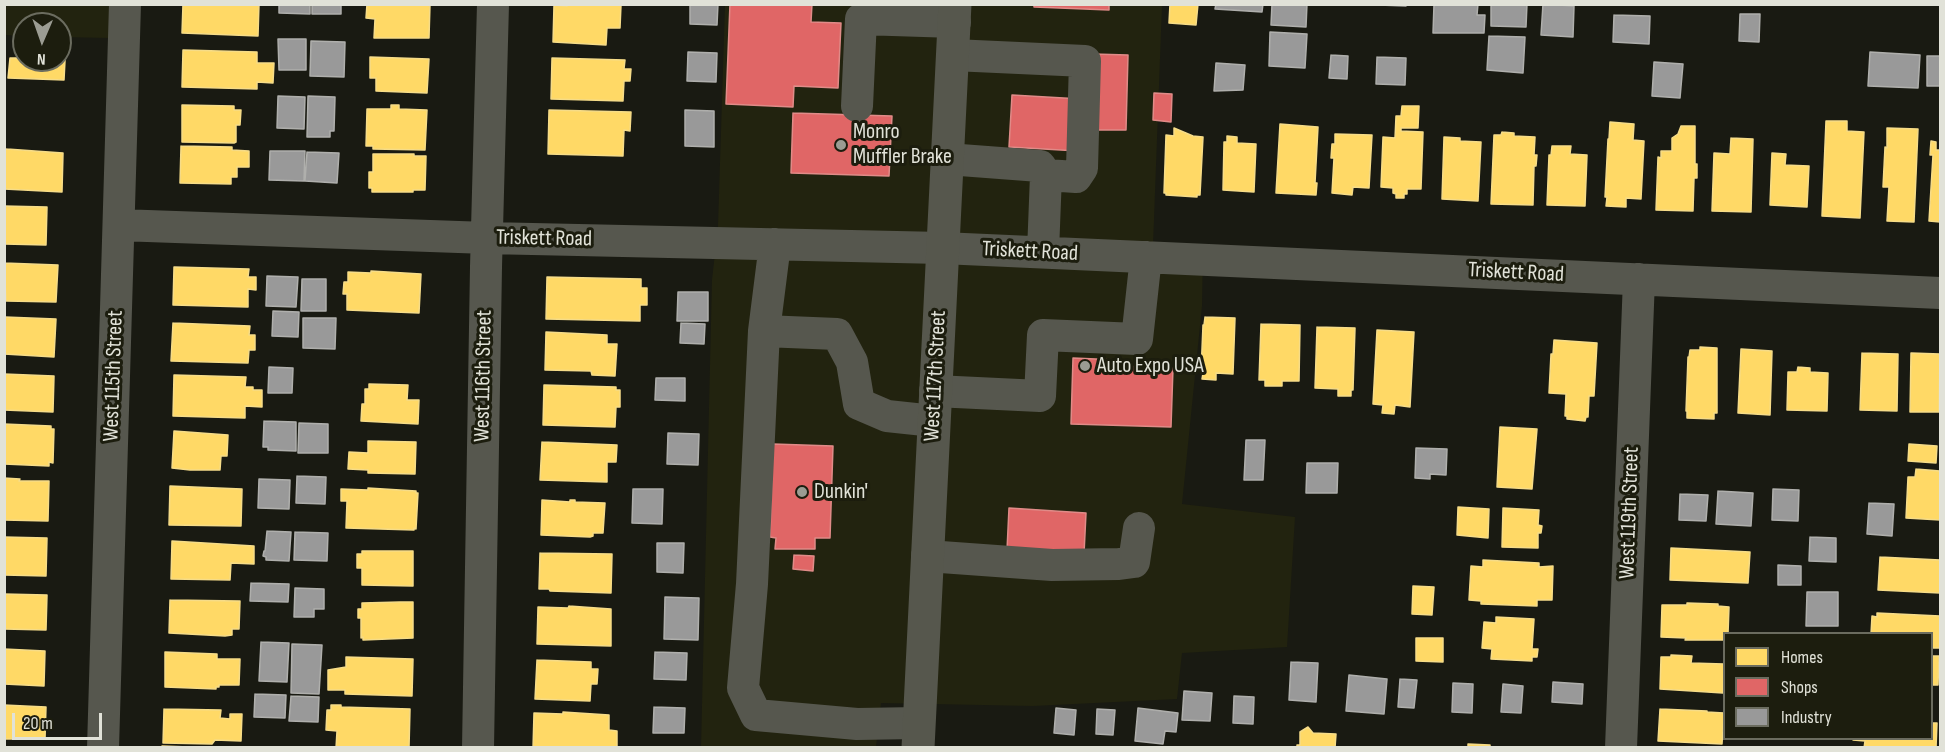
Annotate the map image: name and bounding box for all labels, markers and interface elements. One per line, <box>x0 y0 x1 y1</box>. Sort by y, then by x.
north arrow <box>12 12 72 72</box>
text: N <box>37 49 46 68</box>
place label: Monro Muffler Brake <box>853 119 952 170</box>
marker: Monro Muffler Brake <box>834 138 848 152</box>
street label: Triskett Road <box>496 225 592 253</box>
street label: Triskett Road <box>981 236 1079 268</box>
street label: Triskett Road <box>1467 257 1565 289</box>
street label: West 115th Street <box>99 310 129 442</box>
street label: West 116th Street <box>470 310 498 442</box>
street label: West 117th Street <box>919 310 953 442</box>
place label: Auto Expo USA <box>1097 353 1204 379</box>
marker: Auto Expo USA <box>1078 359 1092 373</box>
street label: West 119th Street <box>1615 446 1645 580</box>
place label: Dunkin' <box>814 479 868 505</box>
marker: Dunkin' <box>795 485 809 499</box>
legend <box>1723 632 1933 740</box>
text: Homes <box>1781 647 1823 668</box>
text: Shops <box>1781 677 1818 698</box>
scale bar <box>15 701 105 739</box>
text: Industry <box>1781 707 1832 728</box>
text: 20 m <box>23 713 53 734</box>

